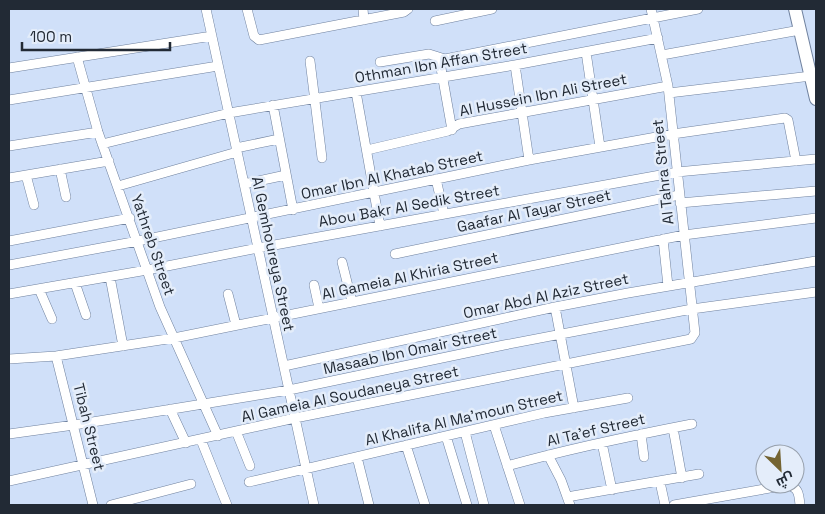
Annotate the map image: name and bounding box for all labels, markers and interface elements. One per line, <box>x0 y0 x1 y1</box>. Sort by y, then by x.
scale bar <box>22 20 170 52</box>
text: 100 m <box>30 27 72 46</box>
street label: Othman Ibn Affan Street <box>353 38 529 87</box>
street label: Al Hussein Ibn Ali Street <box>458 69 628 120</box>
street label: Al Tahra Street <box>648 118 677 226</box>
street label: Omar Ibn Al Khatab Street <box>299 146 485 203</box>
street label: Al Gemhoureya Street <box>248 175 299 333</box>
street label: Abou Bakr Al Sedik Street <box>317 180 501 231</box>
street label: Gaafar Al Tayar Street <box>455 185 613 236</box>
street label: Yathreb Street <box>127 192 180 298</box>
street label: Al Gameia Al Khiria Street <box>320 247 500 304</box>
street label: Omar Abd Al Aziz Street <box>461 269 630 322</box>
street label: Masaab Ibn Omair Street <box>321 323 499 378</box>
street label: Al Gameia Al Soudaneya Street <box>239 361 460 426</box>
street label: Tibah Street <box>69 381 110 473</box>
street label: Al Khalifa Al Ma'moun Street <box>363 385 565 450</box>
street label: Al Ta'ef Street <box>545 409 647 450</box>
north arrow <box>755 444 805 494</box>
text: ش <box>774 469 797 493</box>

